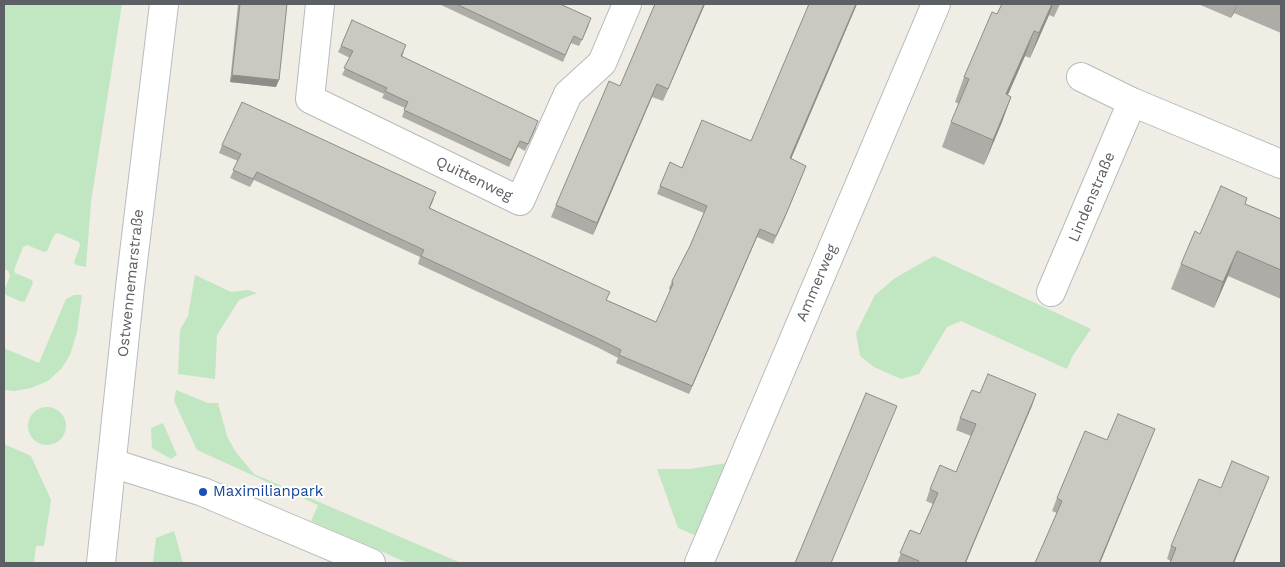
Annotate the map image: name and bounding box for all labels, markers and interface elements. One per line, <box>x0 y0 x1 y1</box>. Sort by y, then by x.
street label: Lindenstraße <box>1065 149 1119 245</box>
street label: Quittenweg <box>433 153 515 205</box>
street label: Ostwennemarstraße <box>114 208 148 358</box>
street label: Ammerweg <box>793 242 841 324</box>
place label: Maximilianpark <box>213 483 323 501</box>
marker: Maximilianpark <box>197 486 209 498</box>

